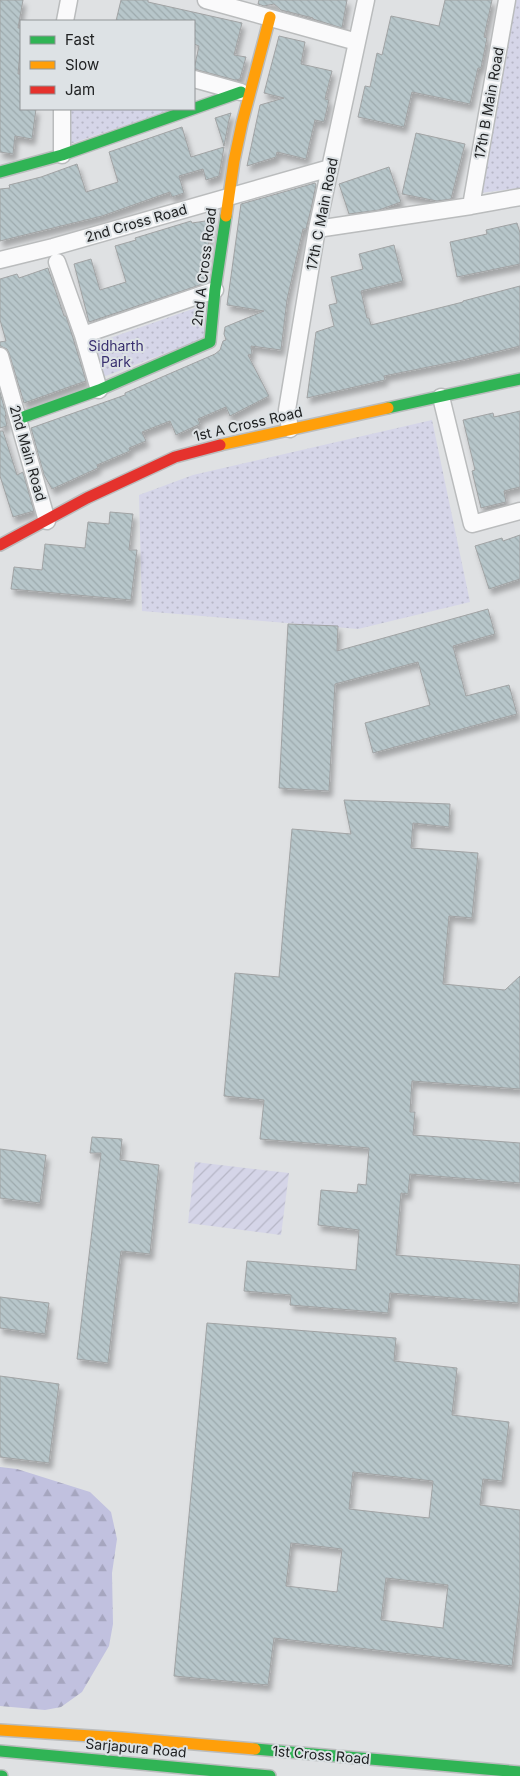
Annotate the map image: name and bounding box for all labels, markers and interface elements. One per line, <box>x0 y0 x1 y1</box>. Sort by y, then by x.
legend <box>20 20 195 110</box>
text: Fast <box>65 30 95 49</box>
street label: 17th B Main Road <box>470 46 507 160</box>
text: Slow <box>65 55 99 74</box>
text: Jam <box>65 80 95 99</box>
street label: 17th C Main Road <box>302 156 341 272</box>
street label: 2nd Cross Road <box>83 200 189 245</box>
street label: 2nd A Cross Road <box>188 207 219 327</box>
park label: Sidharth Park <box>88 337 144 370</box>
street label: 2nd Main Road <box>7 403 50 503</box>
street label: 1st A Cross Road <box>192 403 304 444</box>
street label: Sarjapura Road <box>85 1735 187 1760</box>
street label: 1st Cross Road <box>272 1742 370 1767</box>

